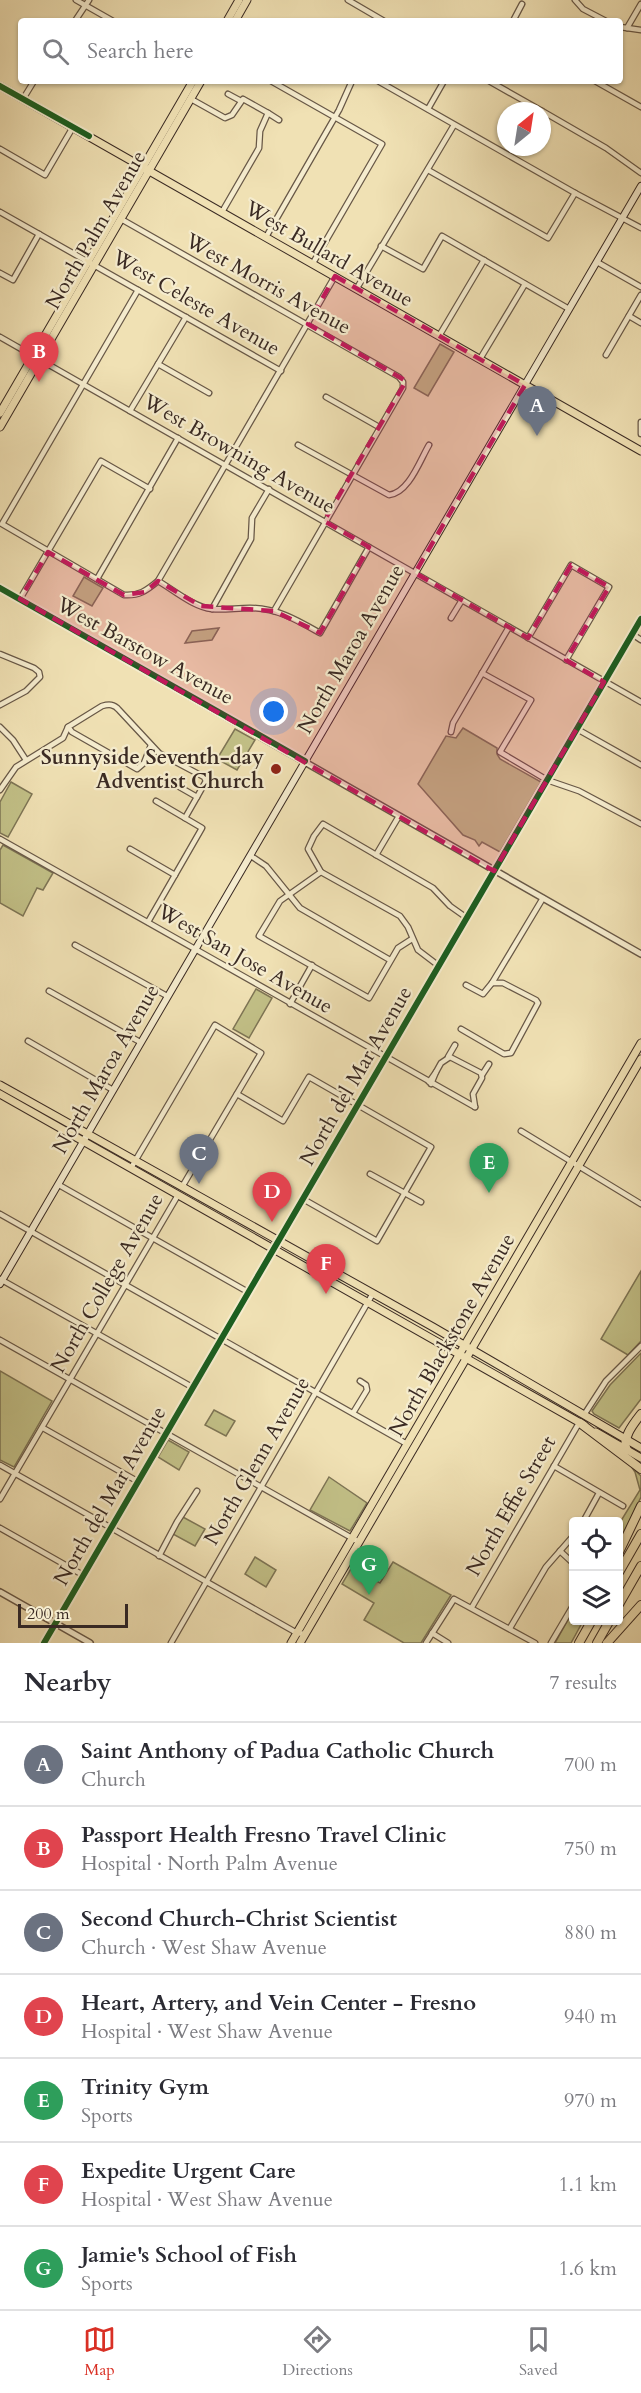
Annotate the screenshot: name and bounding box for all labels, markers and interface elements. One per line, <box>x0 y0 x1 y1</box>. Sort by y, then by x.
search box <box>18 18 623 84</box>
icon: search <box>39 35 72 68</box>
text: Search here <box>87 36 194 66</box>
north arrow <box>497 102 551 156</box>
street label: North Palm Avenue <box>39 145 153 315</box>
street label: West Bullard Avenue <box>239 193 419 314</box>
street label: West Morris Avenue <box>179 226 356 342</box>
street label: West Celeste Avenue <box>106 243 285 363</box>
pin: B <box>20 332 58 382</box>
pin: A <box>518 386 556 436</box>
street label: West Browning Avenue <box>137 387 340 521</box>
street label: North Maroa Avenue <box>291 559 411 739</box>
street label: West Barstow Avenue <box>50 590 239 712</box>
your location <box>259 697 288 726</box>
place label: Sunnyside Seventh-day Adventist Church <box>41 743 264 796</box>
marker: Sunnyside Seventh-day Adventist Church <box>269 762 283 776</box>
street label: West San Jose Avenue <box>151 896 338 1021</box>
street label: North Maroa Avenue <box>46 979 166 1159</box>
street label: North del Mar Avenue <box>293 981 419 1171</box>
pin: C <box>180 1134 218 1184</box>
pin: E <box>470 1144 508 1193</box>
pin: D <box>252 1172 292 1222</box>
street label: North College Avenue <box>44 1188 170 1378</box>
street label: North Blackstone Avenue <box>382 1228 522 1442</box>
pin: F <box>306 1244 346 1294</box>
street label: North Glenn Avenue <box>197 1372 317 1550</box>
street label: North del Mar Avenue <box>47 1401 173 1591</box>
street label: North Effie Street <box>459 1430 563 1581</box>
map controls <box>569 1517 623 1625</box>
button: locate <box>569 1517 623 1571</box>
pin: G <box>350 1546 388 1595</box>
button: layers <box>569 1571 623 1625</box>
scale bar <box>18 1601 128 1628</box>
text: 200 m <box>27 1603 69 1625</box>
text: Nearby <box>24 1665 112 1700</box>
text: 7 results <box>549 1669 617 1696</box>
text: Saint Anthony of Padua Catholic Church <box>81 1736 494 1766</box>
text: A <box>36 1751 51 1778</box>
text: 700 m <box>564 1751 617 1778</box>
text: Church <box>81 1766 146 1793</box>
text: Passport Health Fresno Travel Clinic <box>81 1820 446 1850</box>
text: B <box>36 1835 51 1862</box>
text: 750 m <box>564 1835 617 1862</box>
text: Hospital · North Palm Avenue <box>81 1850 338 1877</box>
text: Second Church-Christ Scientist <box>81 1904 397 1934</box>
text: C <box>36 1919 51 1946</box>
text: 880 m <box>564 1919 617 1946</box>
text: Church · West Shaw Avenue <box>81 1934 327 1961</box>
text: Heart, Artery, and Vein Center - Fresno <box>81 1988 476 2018</box>
text: D <box>35 2003 52 2030</box>
text: 940 m <box>564 2003 617 2030</box>
text: Hospital · West Shaw Avenue <box>81 2018 333 2045</box>
text: Trinity Gym <box>81 2072 209 2102</box>
text: E <box>37 2087 50 2114</box>
text: 970 m <box>564 2087 617 2114</box>
text: Sports <box>81 2102 133 2129</box>
text: Expedite Urgent Care <box>81 2156 296 2186</box>
text: F <box>38 2171 49 2198</box>
text: 1.1 km <box>558 2171 617 2198</box>
text: Hospital · West Shaw Avenue <box>81 2186 333 2213</box>
text: Jamie's School of Fish <box>81 2240 297 2270</box>
text: G <box>35 2255 52 2282</box>
text: 1.6 km <box>558 2255 617 2282</box>
text: Sports <box>81 2270 133 2297</box>
tab: Map <box>83 2323 116 2381</box>
tab: Directions <box>282 2323 353 2381</box>
tab: Saved <box>519 2323 558 2381</box>

